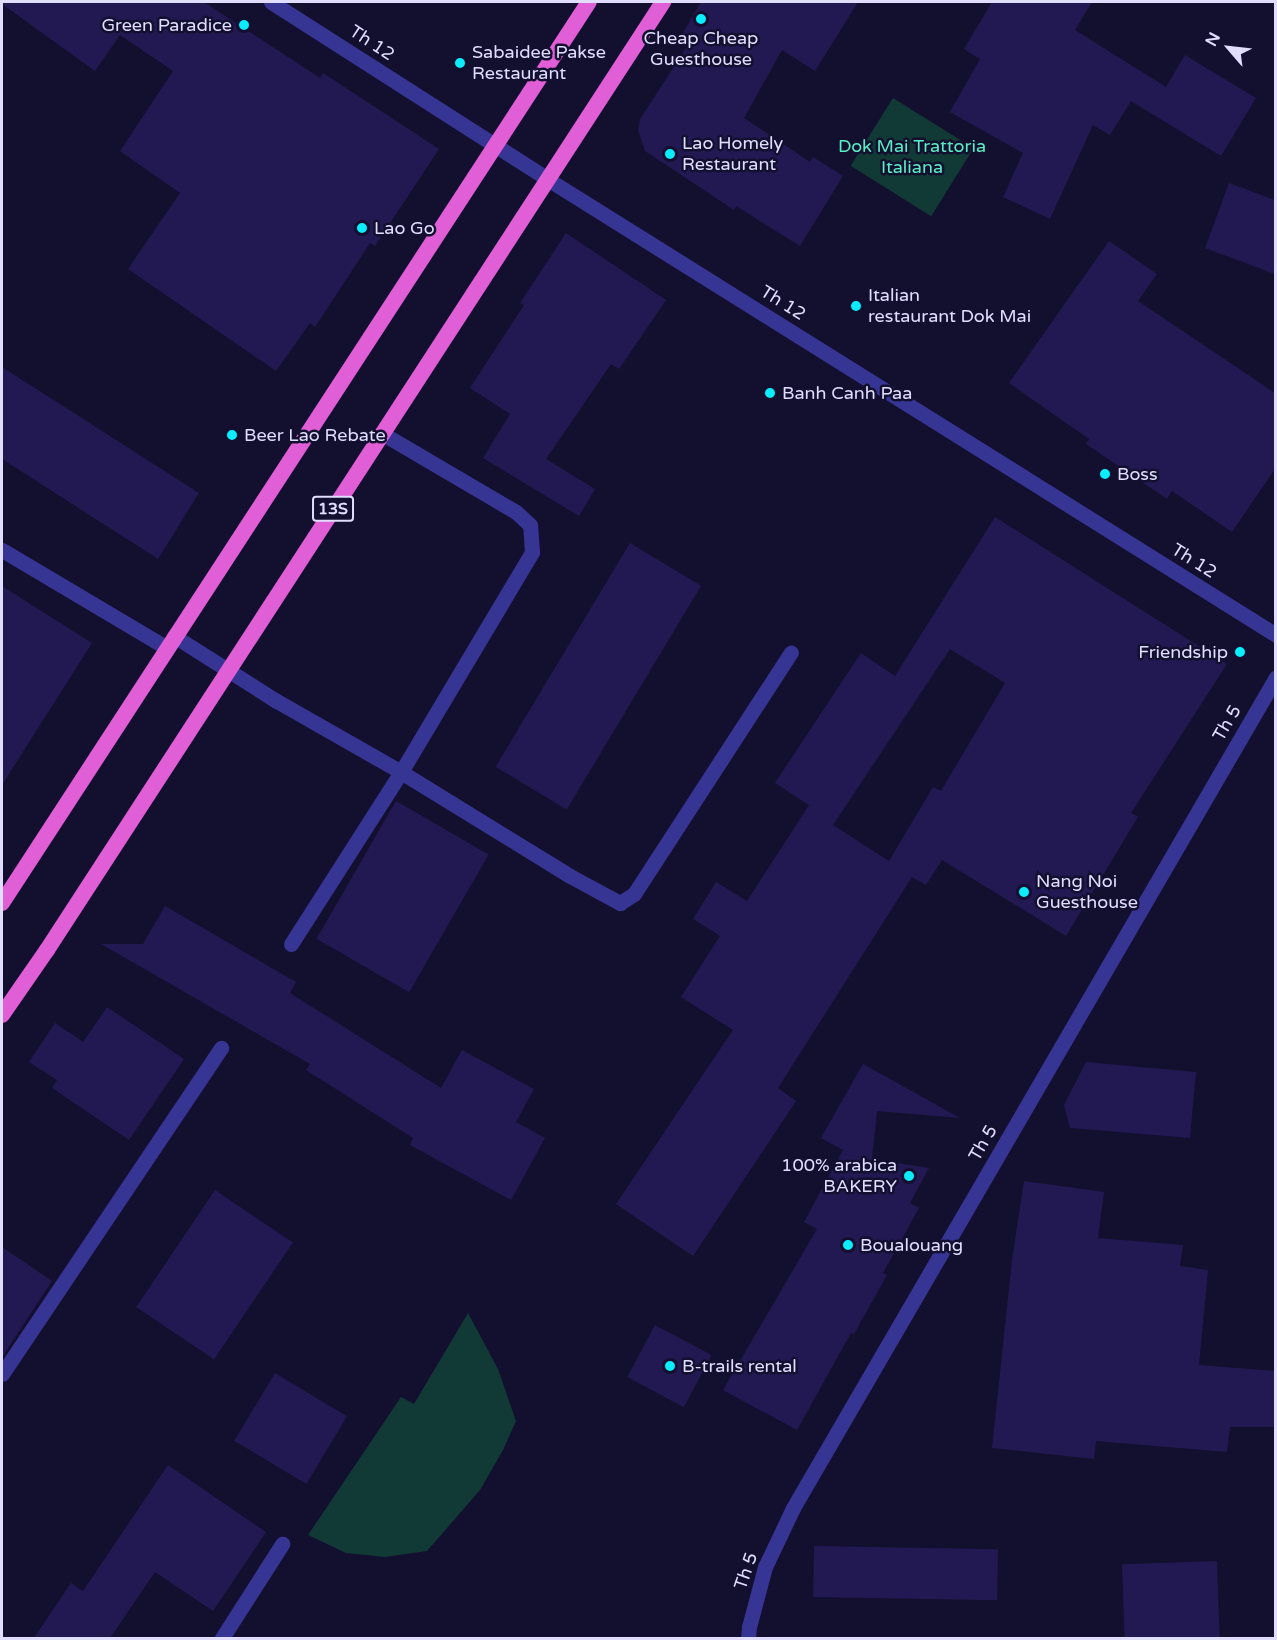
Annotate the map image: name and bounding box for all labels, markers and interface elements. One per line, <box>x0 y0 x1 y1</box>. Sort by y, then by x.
marker: Cheap Cheap Guesthouse <box>694 12 708 26</box>
place label: Green Paradice <box>101 14 232 36</box>
marker: Green Paradice <box>237 18 251 32</box>
north arrow <box>1199 18 1259 78</box>
street label: Th 12 <box>346 21 398 65</box>
place label: Cheap Cheap Guesthouse <box>644 28 758 70</box>
text: N <box>1201 29 1225 50</box>
place label: Sabaidee Pakse Restaurant <box>472 42 606 84</box>
marker: Sabaidee Pakse Restaurant <box>453 56 467 70</box>
place label: Lao Homely Restaurant <box>682 133 783 176</box>
park label: Dok Mai Trattoria Italiana <box>838 136 986 178</box>
marker: Lao Homely Restaurant <box>663 147 677 161</box>
place label: Lao Go <box>374 217 435 239</box>
marker: Lao Go <box>355 221 369 235</box>
street label: Th 12 <box>756 281 810 325</box>
place label: Italian restaurant Dok Mai <box>868 285 1031 328</box>
marker: Italian restaurant Dok Mai <box>849 299 863 313</box>
place label: Banh Canh Paa <box>782 382 912 404</box>
marker: Banh Canh Paa <box>763 386 777 400</box>
place label: Beer Lao Rebate <box>244 424 386 446</box>
marker: Beer Lao Rebate <box>225 428 239 442</box>
place label: Boss <box>1117 463 1158 485</box>
marker: Boss <box>1098 467 1112 481</box>
road number: 13S <box>312 496 354 522</box>
street label: Th 12 <box>1167 539 1221 583</box>
place label: Friendship <box>1138 641 1228 663</box>
marker: Friendship <box>1233 645 1247 659</box>
street label: Th 5 <box>1208 701 1246 745</box>
place label: Nang Noi Guesthouse <box>1036 871 1138 914</box>
marker: Nang Noi Guesthouse <box>1017 885 1031 899</box>
street label: Th 5 <box>964 1121 1002 1165</box>
place label: 100% arabica BAKERY <box>781 1155 897 1198</box>
marker: 100% arabica BAKERY <box>902 1169 916 1183</box>
place label: Boualouang <box>860 1234 963 1256</box>
marker: Boualouang <box>841 1238 855 1252</box>
place label: B-trails rental <box>682 1355 797 1377</box>
marker: B-trails rental <box>663 1359 677 1373</box>
street label: Th 5 <box>730 1550 762 1592</box>

